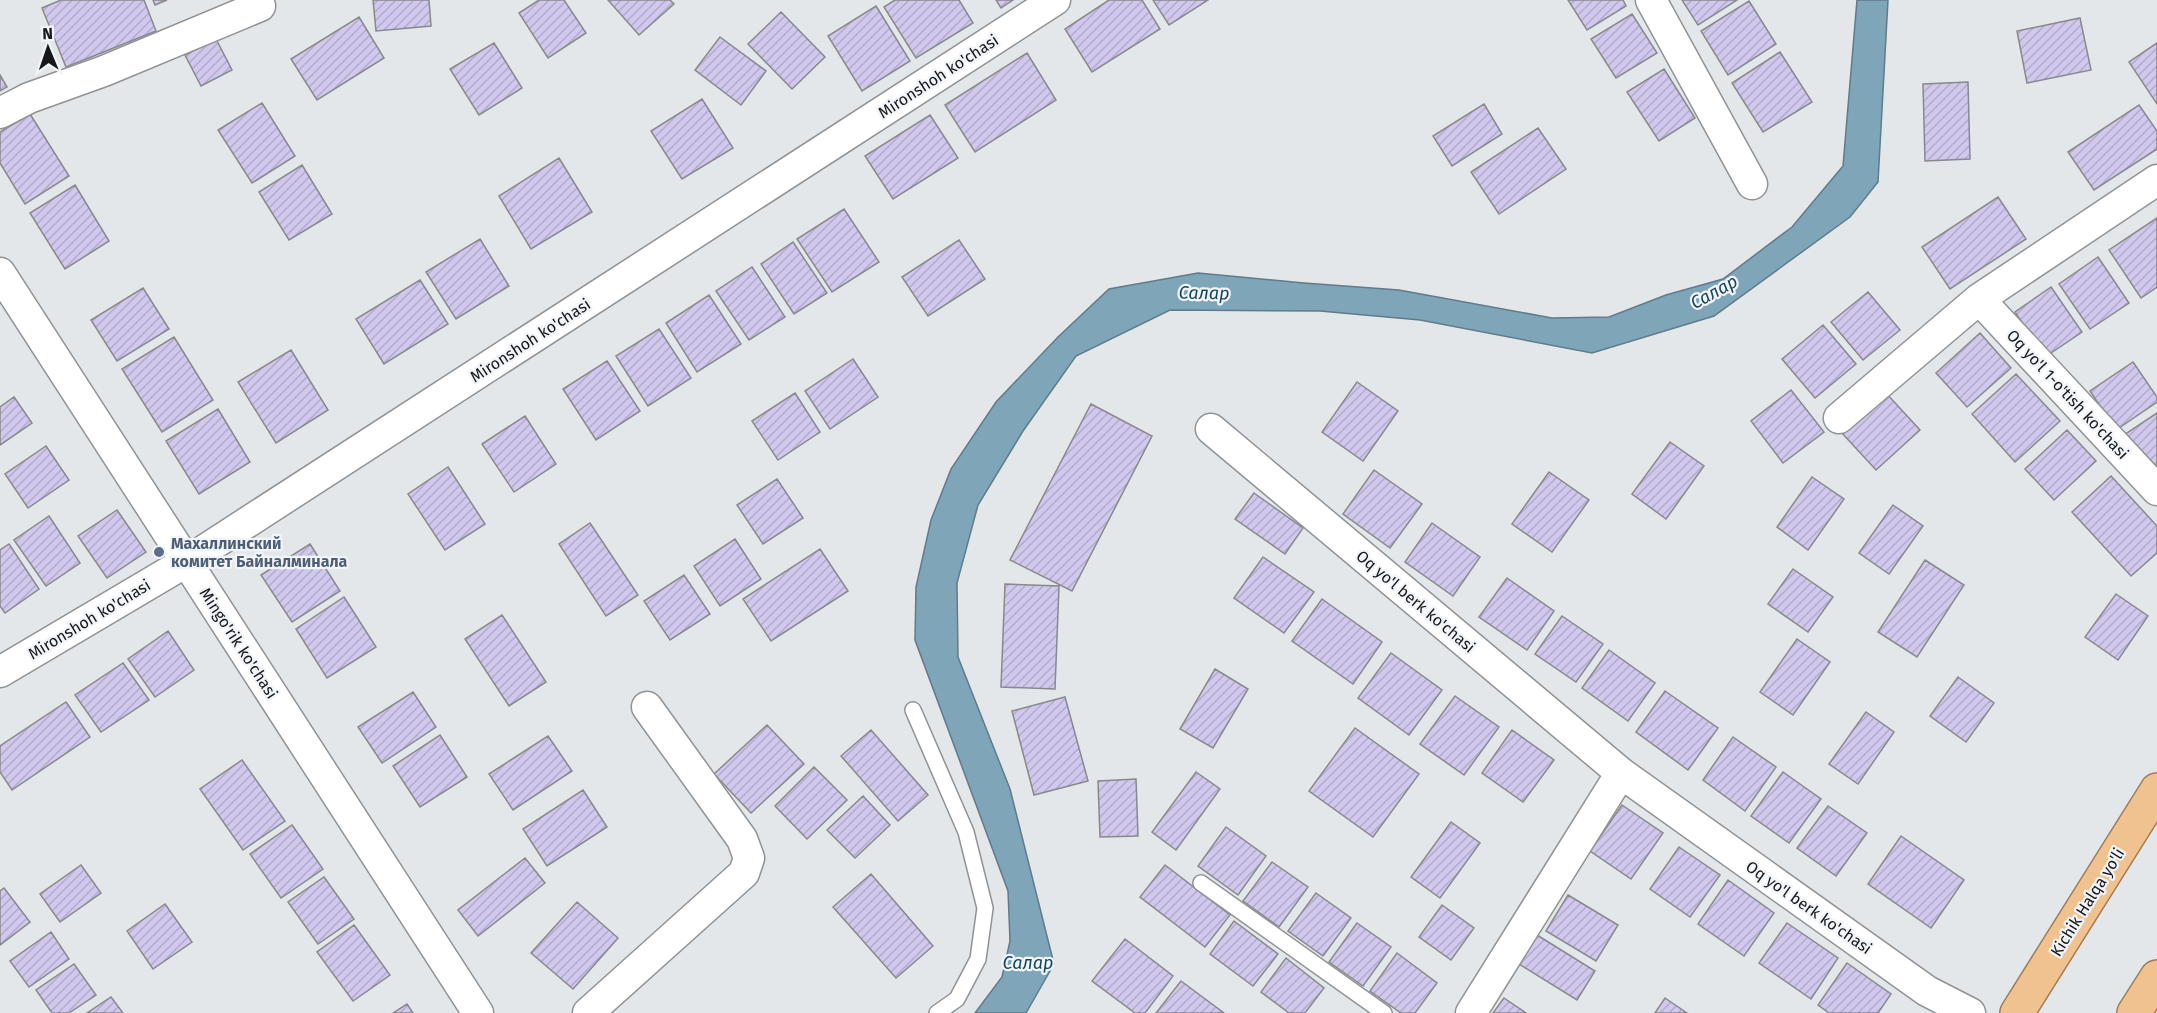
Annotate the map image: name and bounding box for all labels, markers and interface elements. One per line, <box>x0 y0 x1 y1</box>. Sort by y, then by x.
north arrow <box>18 18 78 78</box>
text: N <box>42 24 53 43</box>
street label: Mironshoh ko'chasi <box>875 31 1002 122</box>
water label: Салар <box>1686 270 1742 314</box>
water label: Салар <box>1178 282 1230 304</box>
street label: Mironshoh ko'chasi <box>467 295 594 386</box>
street label: Oq yo'l 1-o'tish ko'chasi <box>2003 326 2133 463</box>
place label: Махаллинский комитет Байналминала <box>171 534 348 571</box>
marker: Махаллинский комитет Байналминала <box>152 545 166 559</box>
street label: Oq yo'l berk ko'chasi <box>1352 546 1479 657</box>
street label: Mironshoh ko'chasi <box>25 575 154 663</box>
street label: Mingo'rik ko'chasi <box>196 584 281 702</box>
street label: Kichik Halqa yo'li <box>2046 845 2128 960</box>
street label: Oq yo'l berk ko'chasi <box>1742 857 1875 958</box>
water label: Салар <box>1003 952 1053 974</box>

